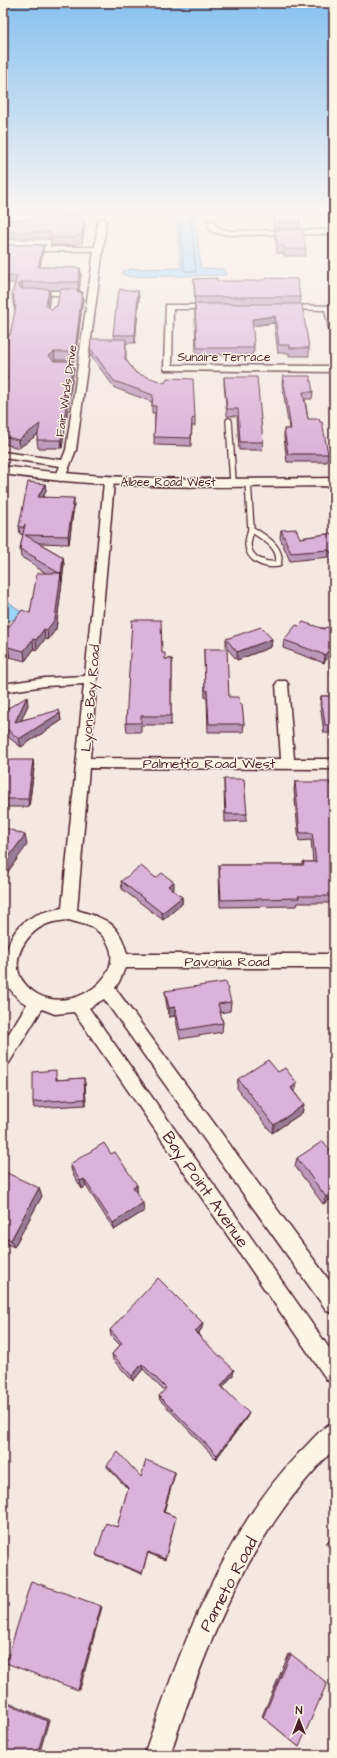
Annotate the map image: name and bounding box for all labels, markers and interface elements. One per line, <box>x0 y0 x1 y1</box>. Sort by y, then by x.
street label: Fair Winds Drive <box>52 343 81 438</box>
street label: Sunaire Terrace <box>177 349 271 366</box>
street label: Albee Road West <box>120 474 216 491</box>
street label: Lyons Bay Road <box>76 644 106 752</box>
street label: Palmetto Road West <box>143 754 276 774</box>
street label: Pavonia Road <box>184 952 270 972</box>
street label: Bay Point Avenue <box>155 1126 254 1253</box>
street label: Pameto Road <box>194 1533 264 1636</box>
north arrow <box>279 1700 319 1740</box>
text: N <box>296 1703 303 1718</box>

